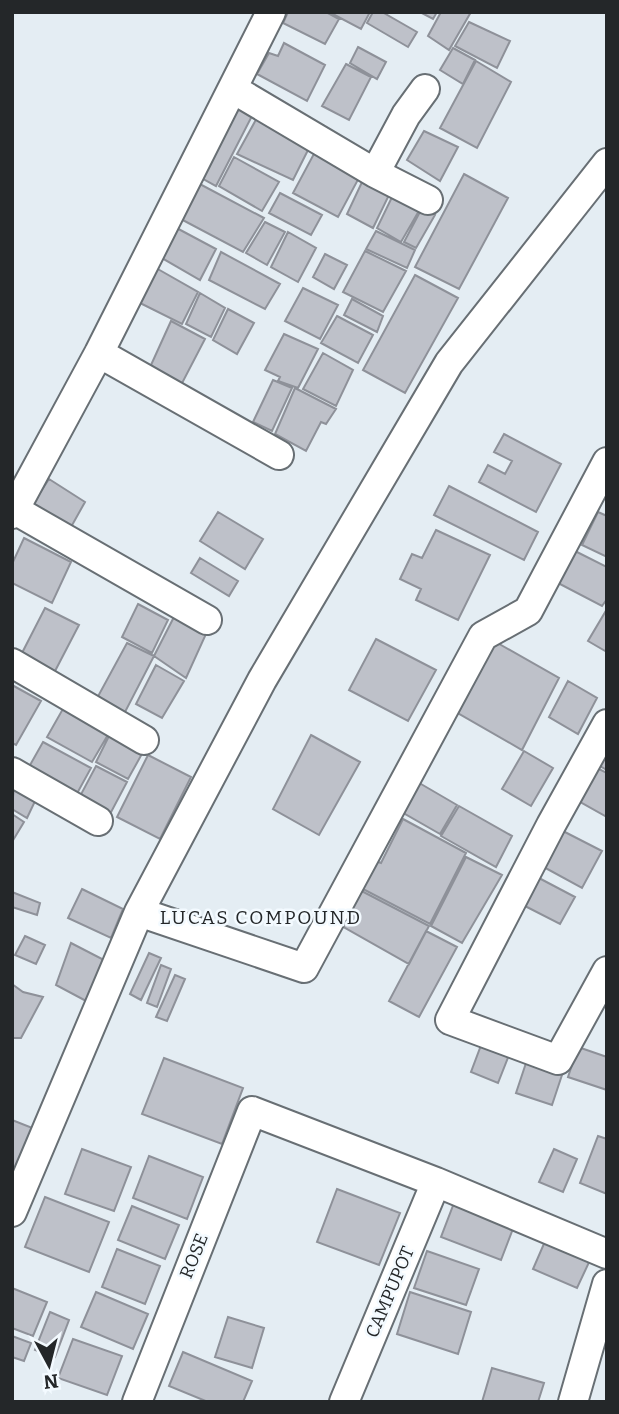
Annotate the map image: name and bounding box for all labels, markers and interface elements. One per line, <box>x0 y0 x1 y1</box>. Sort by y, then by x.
district label: LUCAS COMPOUND <box>160 906 362 929</box>
street label: ROSE <box>175 1230 213 1282</box>
street label: CAMPUPOT <box>361 1243 419 1341</box>
north arrow <box>14 1330 84 1400</box>
text: N <box>42 1369 60 1394</box>

